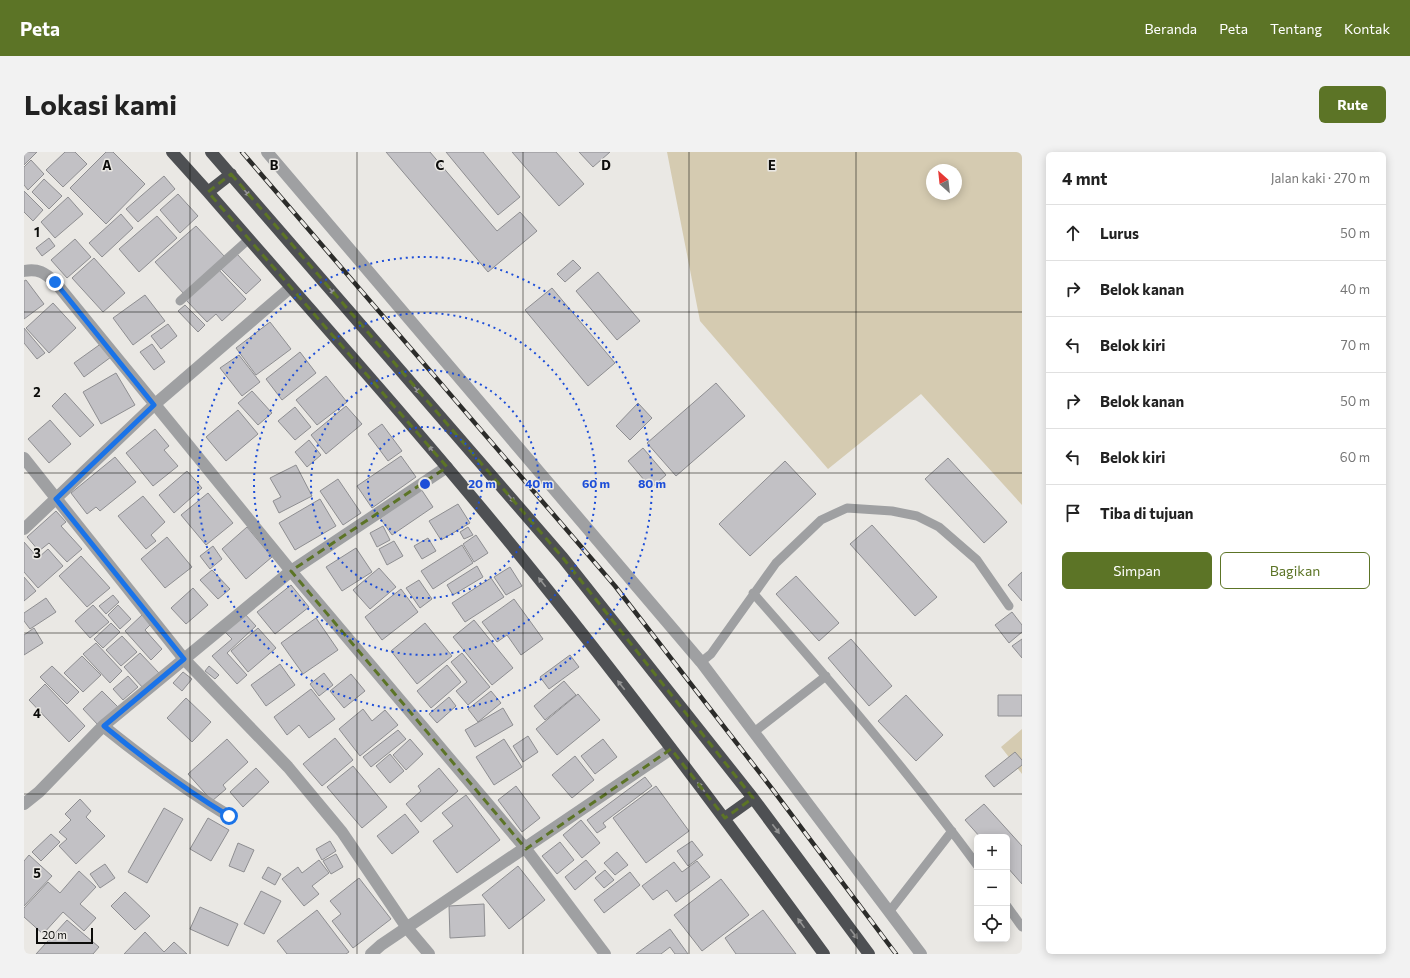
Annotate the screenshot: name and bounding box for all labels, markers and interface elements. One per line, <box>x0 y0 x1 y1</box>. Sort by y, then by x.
text: Peta <box>20 17 60 40</box>
text: Beranda <box>1145 20 1197 37</box>
text: Peta <box>1219 20 1248 37</box>
text: Tentang <box>1270 20 1322 37</box>
text: Kontak <box>1344 20 1390 37</box>
button: Rute <box>1319 86 1386 123</box>
text: Lokasi kami <box>24 87 177 121</box>
text: A <box>102 157 112 173</box>
text: B <box>270 157 279 173</box>
text: C <box>436 157 445 173</box>
text: D <box>601 157 611 173</box>
text: E <box>768 157 776 173</box>
north arrow <box>926 164 962 200</box>
text: 4 mnt <box>1062 168 1108 189</box>
text: Jalan kaki · 270 m <box>1271 170 1370 186</box>
one-way arrow <box>242 187 251 197</box>
icon: ahead <box>1062 222 1084 244</box>
text: 1 <box>34 224 40 240</box>
text: Lurus <box>1100 224 1139 242</box>
text: 50 m <box>1340 225 1370 241</box>
route end <box>46 273 64 291</box>
icon: right <box>1062 278 1084 300</box>
text: Belok kanan <box>1100 280 1184 298</box>
text: 40 m <box>1340 281 1370 297</box>
one-way arrow <box>327 285 336 296</box>
icon: left <box>1062 334 1084 356</box>
text: Belok kiri <box>1100 336 1166 354</box>
text: 70 m <box>1341 337 1370 353</box>
one-way arrow <box>412 383 421 394</box>
text: 2 <box>33 384 41 400</box>
icon: right <box>1062 390 1084 412</box>
text: Belok kanan <box>1100 392 1184 410</box>
text: 50 m <box>1340 393 1370 409</box>
one-way arrow <box>427 445 436 455</box>
icon: left <box>1062 446 1084 468</box>
text: Belok kiri <box>1100 448 1166 466</box>
text: 60 m <box>1340 449 1370 465</box>
text: 20 m <box>468 476 496 490</box>
text: 40 m <box>525 476 553 490</box>
text: 60 m <box>582 476 610 490</box>
text: 80 m <box>638 476 666 490</box>
centre of rings <box>418 477 432 491</box>
one-way arrow <box>506 492 515 503</box>
icon: arrive <box>1062 502 1084 524</box>
text: Tiba di tujuan <box>1100 504 1194 522</box>
text: 3 <box>33 545 41 561</box>
button: Simpan <box>1062 552 1212 589</box>
button: Bagikan <box>1220 552 1370 589</box>
one-way arrow <box>537 577 546 588</box>
one-way arrow <box>617 679 626 690</box>
text: 4 <box>33 705 41 721</box>
one-way arrow <box>697 782 705 793</box>
route start <box>220 807 238 825</box>
one-way arrow <box>772 824 780 835</box>
map controls <box>974 834 1010 942</box>
button: + <box>974 834 1010 870</box>
text: 5 <box>33 865 41 881</box>
button: − <box>974 870 1010 906</box>
button: locate <box>974 906 1010 942</box>
one-way arrow <box>797 917 805 928</box>
scale bar <box>36 926 93 945</box>
text: 20 m <box>42 928 67 941</box>
one-way arrow <box>850 928 858 939</box>

